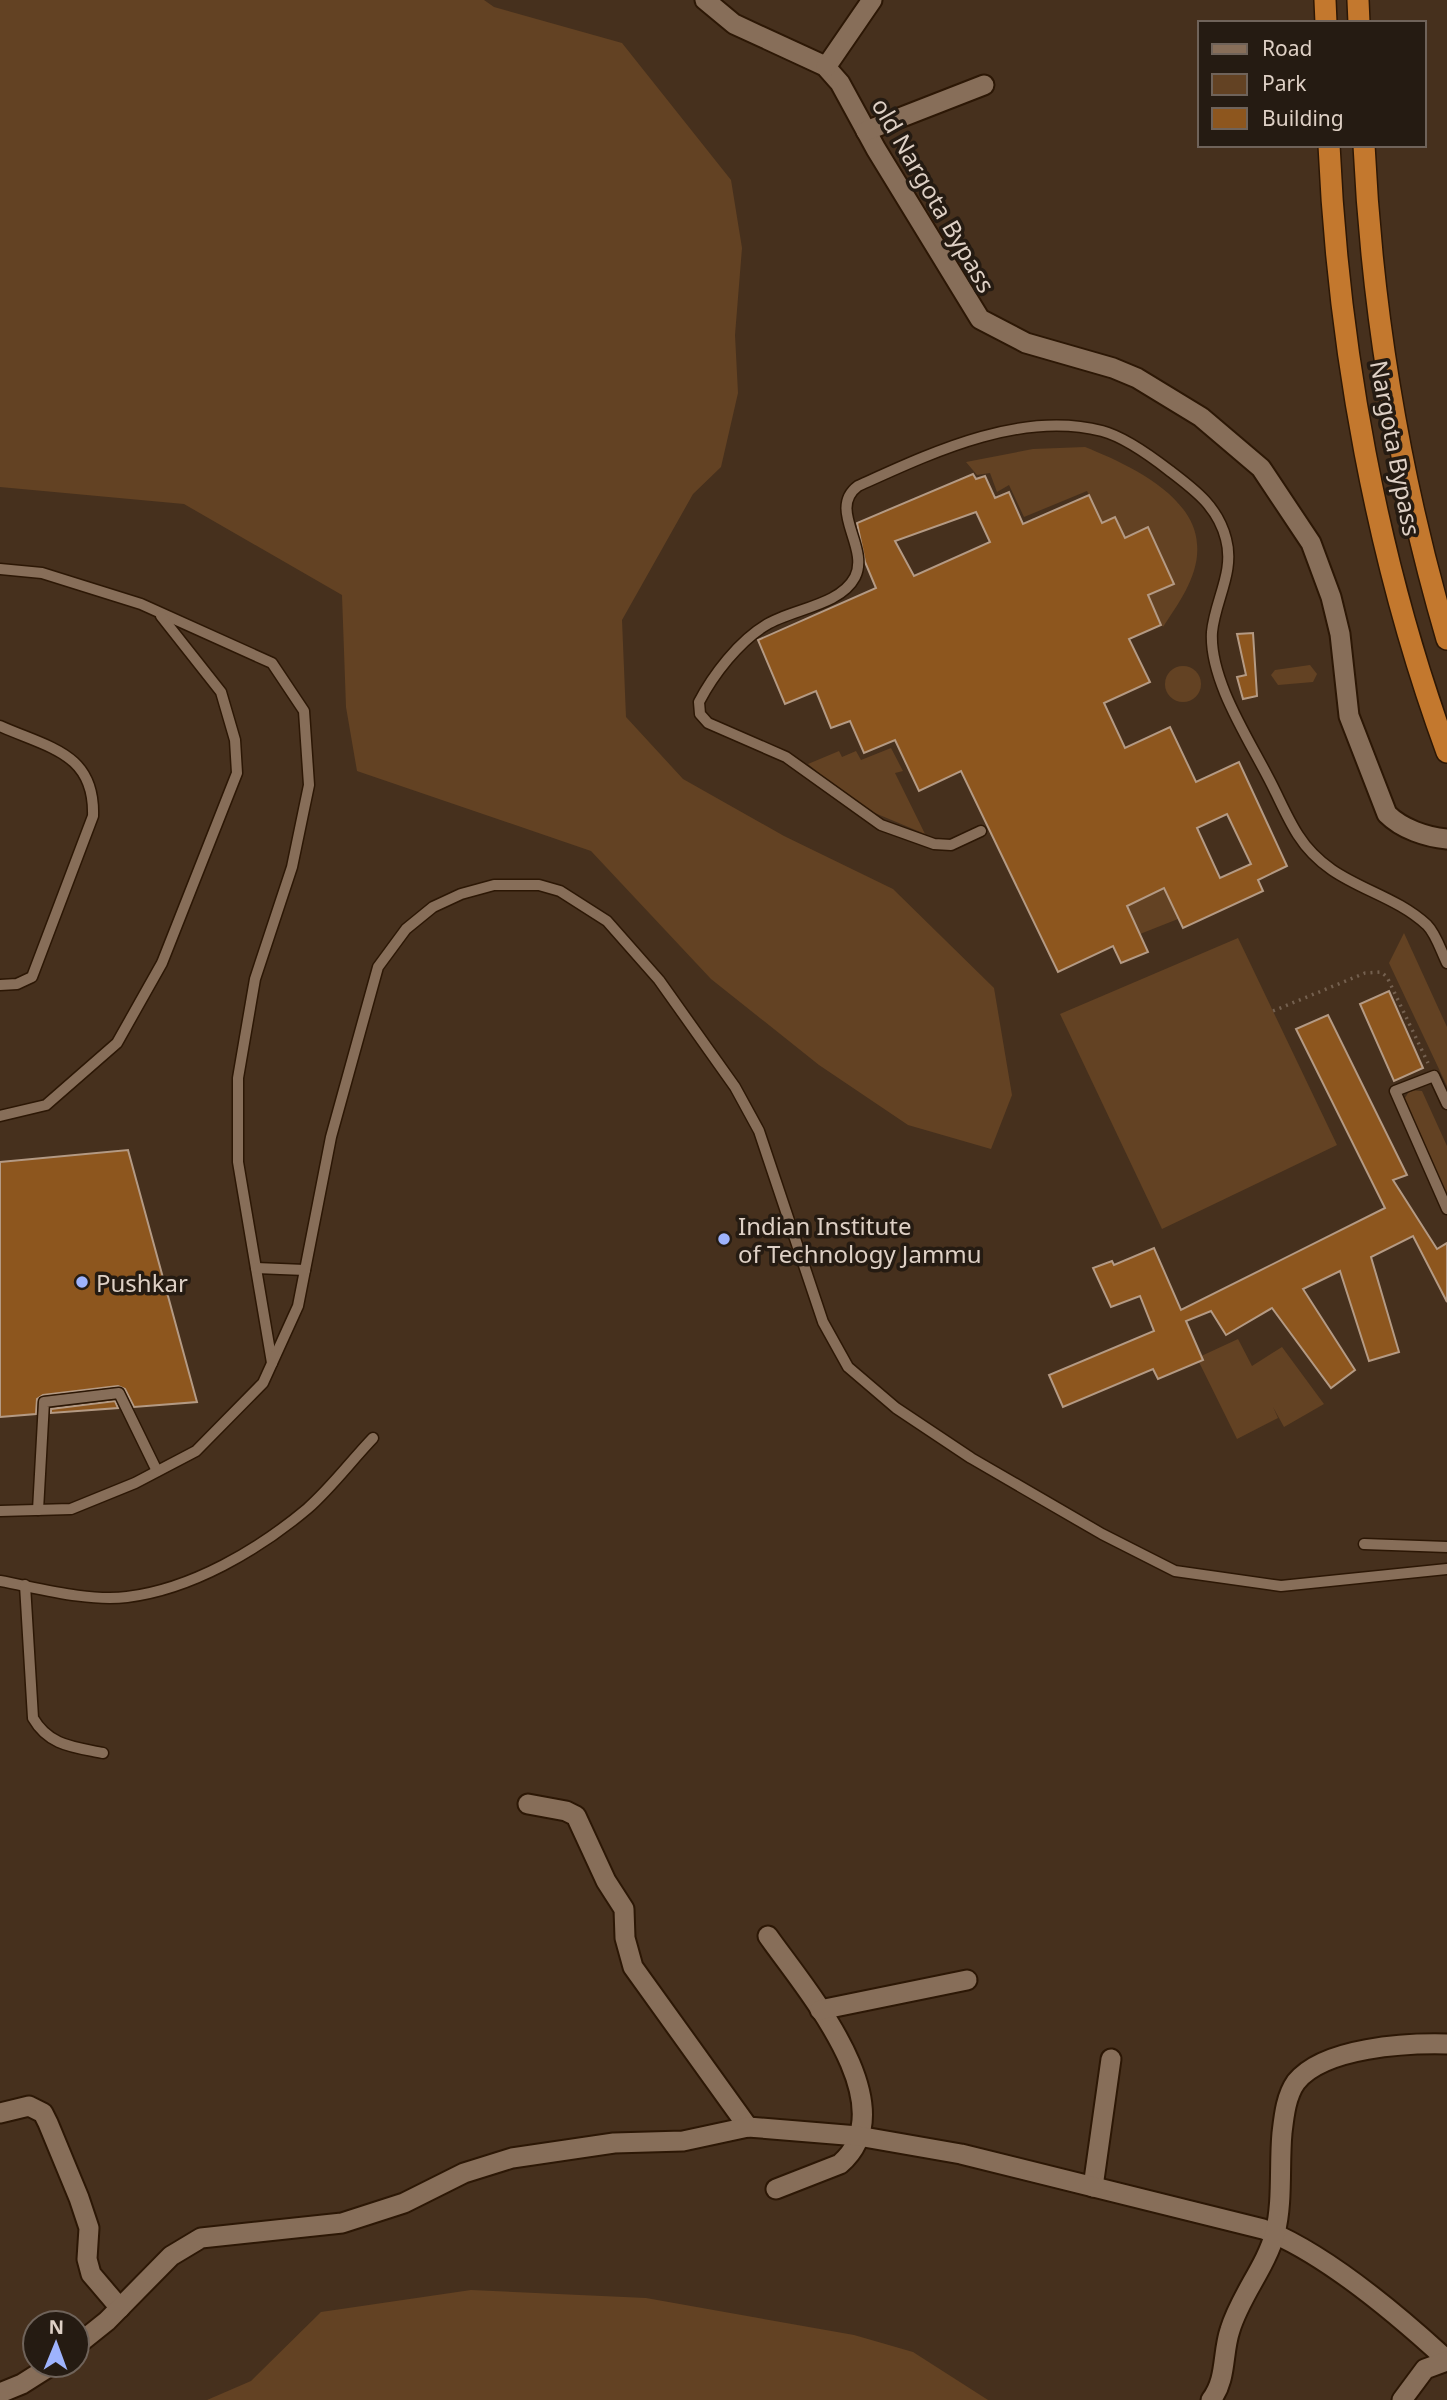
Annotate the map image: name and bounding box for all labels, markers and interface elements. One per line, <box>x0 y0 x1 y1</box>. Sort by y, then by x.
legend <box>1198 21 1426 147</box>
text: Road <box>1262 34 1312 62</box>
text: Park <box>1262 69 1307 97</box>
street label: old Nargota Bypass <box>865 92 1003 298</box>
text: Building <box>1262 104 1344 132</box>
street label: Nargota Bypass <box>1363 357 1429 539</box>
place label: Indian Institute of Technology Jammu <box>738 1209 982 1270</box>
marker: Indian Institute of Technology Jammu <box>716 1231 732 1247</box>
place label: Pushkar <box>96 1266 188 1299</box>
marker: Pushkar <box>74 1274 90 1290</box>
north arrow <box>21 2309 91 2379</box>
text: N <box>48 2314 64 2340</box>

